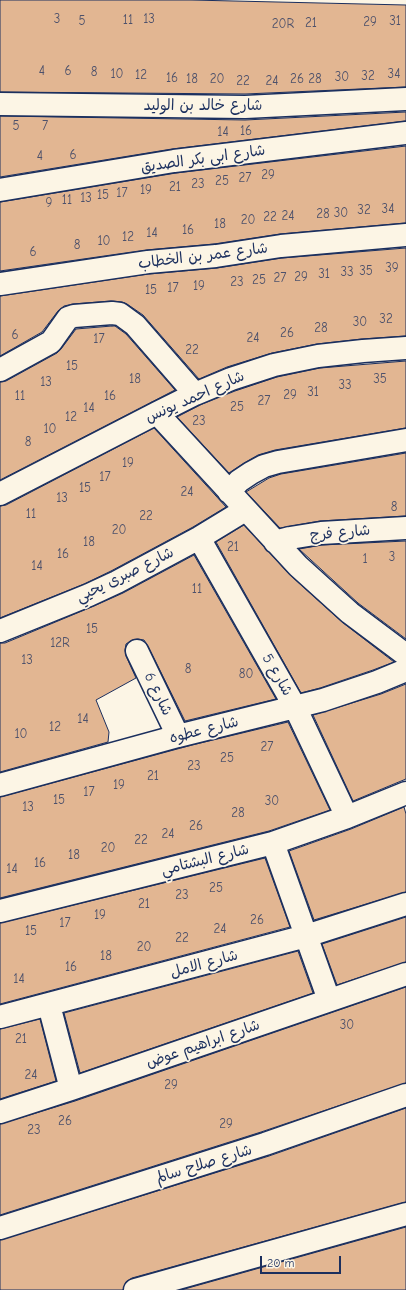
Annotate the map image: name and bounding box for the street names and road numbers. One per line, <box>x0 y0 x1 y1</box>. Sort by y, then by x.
street label: شارع خالد بن الوليد <box>144 97 262 115</box>
street label: شارع ابى بكر الصديق <box>140 141 266 177</box>
street label: شارع عمر بن الخطاب <box>137 239 269 273</box>
street label: شارع احمد يونس <box>143 367 247 427</box>
street label: شارع فرج <box>309 521 371 545</box>
street label: شارع صبرى يحيي <box>73 544 177 606</box>
street label: شارع 5 <box>258 651 296 699</box>
street label: شارع 6 <box>140 670 176 718</box>
street label: شارع عطوه <box>168 713 240 747</box>
street label: شارع البشتامي <box>159 840 251 880</box>
street label: شارع الامل <box>168 946 240 982</box>
street label: شارع ابراهيم عوض <box>144 1016 262 1072</box>
street label: شارع صلاح سالم <box>154 1141 254 1187</box>

